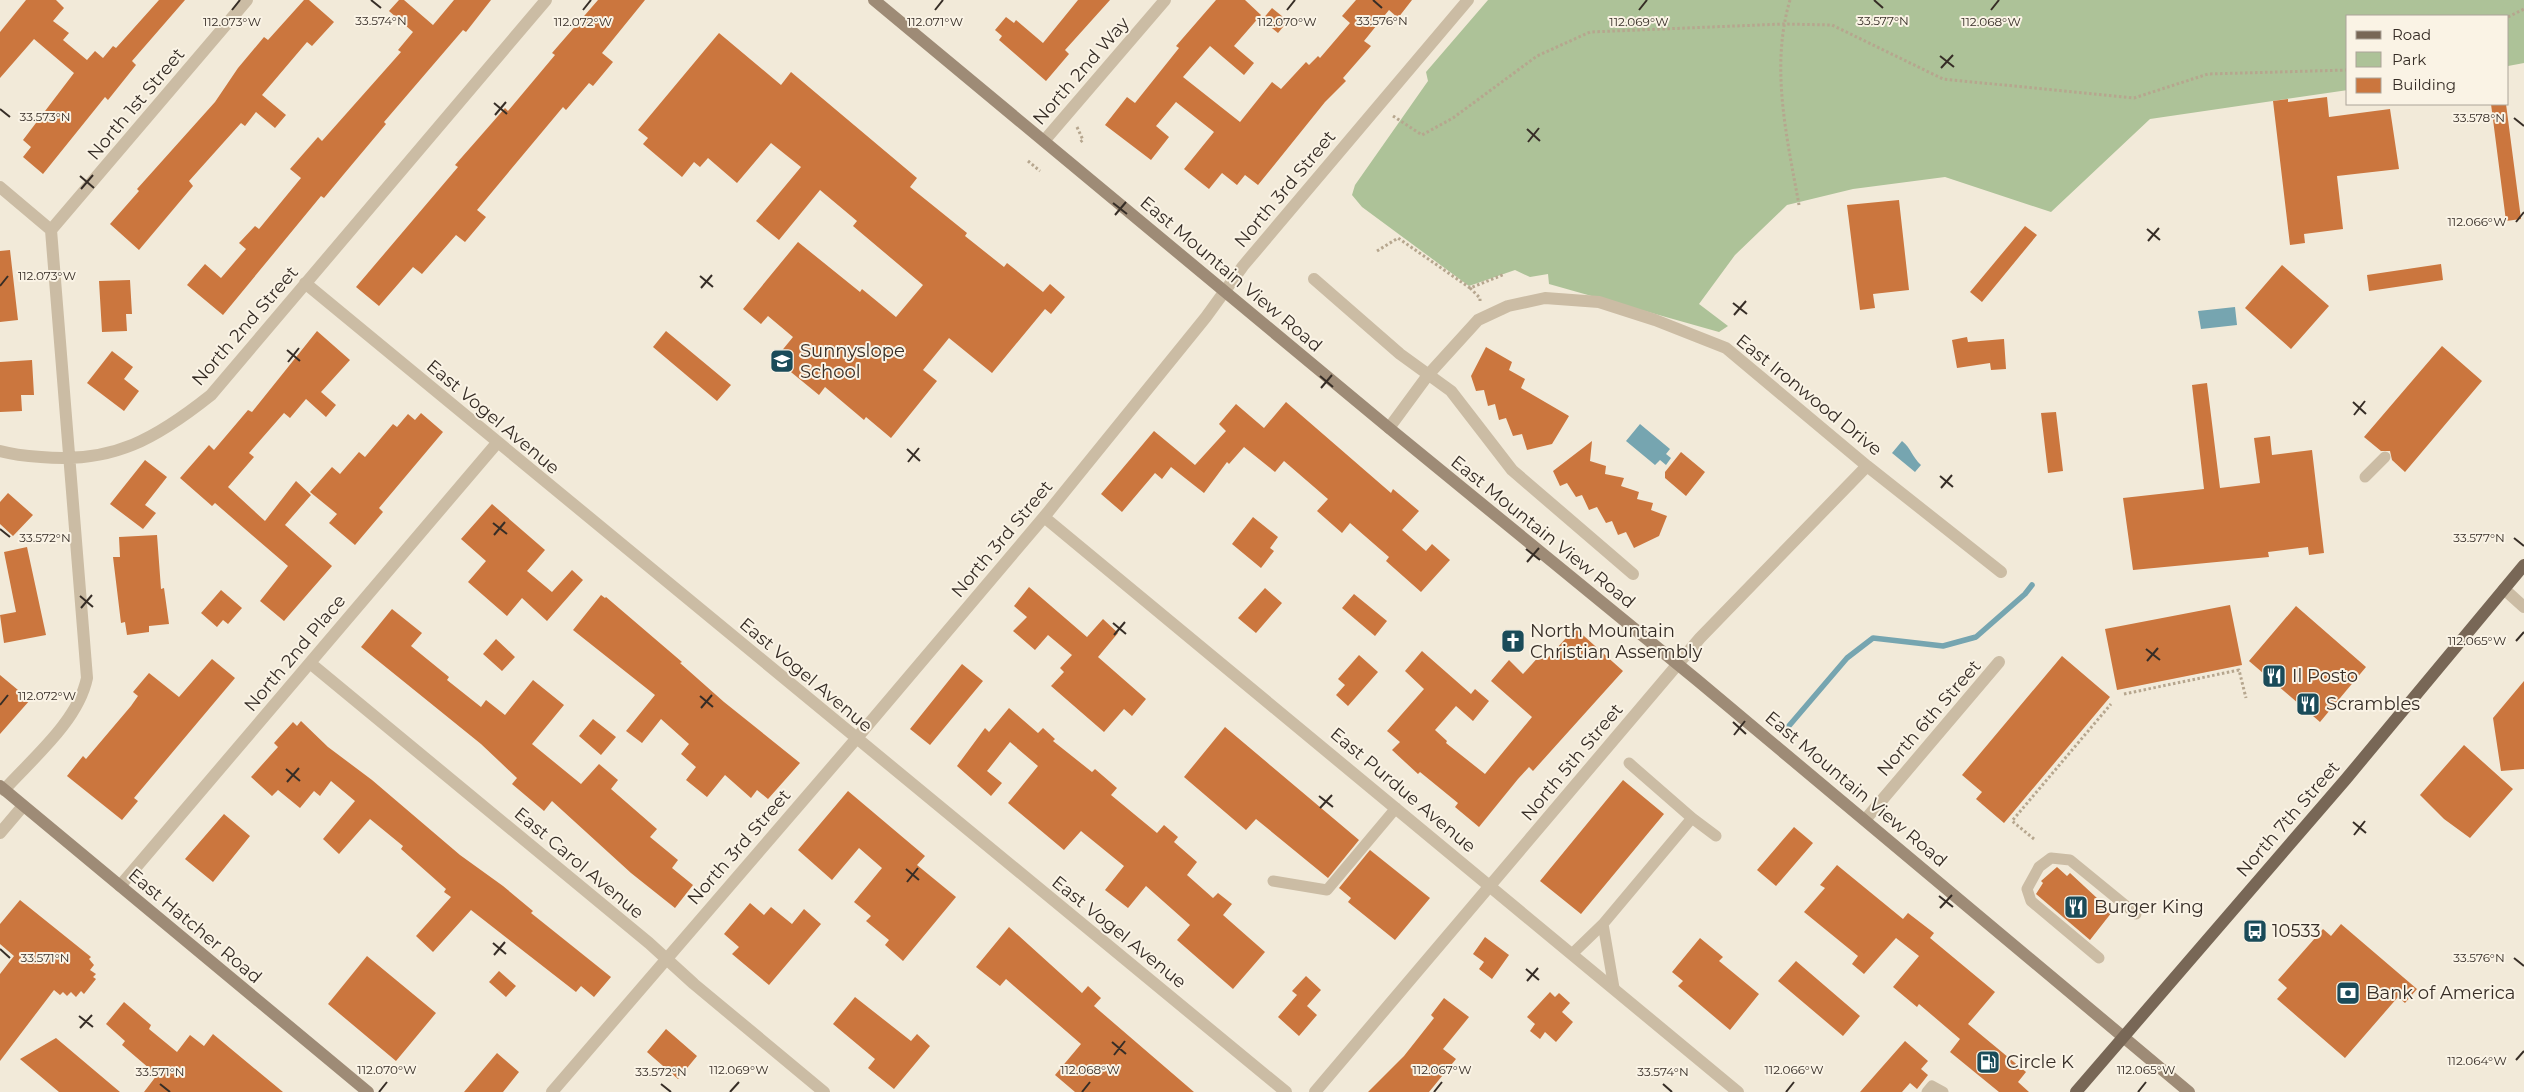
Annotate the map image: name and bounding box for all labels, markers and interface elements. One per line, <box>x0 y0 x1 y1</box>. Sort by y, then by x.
street label: North 2nd Way <box>1028 12 1134 130</box>
text: 33.574°N <box>355 13 407 28</box>
text: 33.576°N <box>1356 13 1408 28</box>
text: 33.577°N <box>1857 13 1909 28</box>
text: 112.073°W <box>203 14 261 29</box>
text: 112.072°W <box>554 14 612 29</box>
text: 112.071°W <box>907 14 963 29</box>
text: 112.070°W <box>1257 14 1317 29</box>
text: 112.069°W <box>1609 14 1669 29</box>
text: 112.068°W <box>1961 14 2021 29</box>
legend <box>2346 15 2509 105</box>
text: Road <box>2392 25 2431 44</box>
street label: North 1st Street <box>83 44 189 164</box>
text: Park <box>2392 50 2426 69</box>
text: Building <box>2392 75 2456 94</box>
text: 33.573°N <box>20 109 70 124</box>
text: 33.578°N <box>2453 110 2505 125</box>
street label: North 3rd Street <box>1230 126 1340 252</box>
street label: East Mountain View Road <box>1136 191 1326 357</box>
text: 112.066°W <box>2447 214 2507 229</box>
street label: North 2nd Street <box>187 262 303 390</box>
text: 112.073°W <box>18 268 76 283</box>
street label: East Ironwood Drive <box>1732 329 1886 461</box>
place label: Sunnyslope School <box>800 340 905 383</box>
school or university icon: Sunnyslope School <box>769 348 795 374</box>
street label: East Vogel Avenue <box>422 355 564 479</box>
street label: East Mountain View Road <box>1446 451 1640 613</box>
street label: North 3rd Street <box>947 476 1057 602</box>
text: 33.572°N <box>19 530 71 545</box>
text: 33.577°N <box>2453 530 2505 545</box>
street label: North 2nd Place <box>240 590 350 716</box>
street label: East Vogel Avenue <box>735 613 877 737</box>
place label: North Mountain Christian Assembly <box>1530 620 1703 663</box>
church icon: North Mountain Christian Assembly <box>1500 628 1526 654</box>
text: 112.065°W <box>2448 633 2506 648</box>
street label: North 6th Street <box>1872 655 1986 781</box>
restaurant icon: Il Posto <box>2261 663 2287 689</box>
place label: Il Posto <box>2292 665 2358 687</box>
text: 112.072°W <box>18 688 76 703</box>
restaurant icon: Scrambles <box>2295 691 2321 717</box>
place label: Scrambles <box>2326 693 2420 715</box>
street label: North 5th Street <box>1517 699 1627 825</box>
street label: East Mountain View Road <box>1761 706 1951 872</box>
street label: East Purdue Avenue <box>1326 723 1480 857</box>
street label: North 7th Street <box>2232 756 2344 882</box>
street label: North 3rd Street <box>683 785 795 909</box>
street label: East Carol Avenue <box>510 802 648 924</box>
street label: East Hatcher Road <box>124 864 266 988</box>
street label: East Vogel Avenue <box>1047 871 1191 993</box>
restaurant icon: Burger King <box>2063 894 2089 920</box>
place label: Burger King <box>2094 896 2204 918</box>
bus stop icon: 10533 <box>2242 918 2268 944</box>
place label: 10533 <box>2272 920 2321 942</box>
text: 33.571°N <box>21 950 69 965</box>
text: 33.576°N <box>2453 950 2505 965</box>
bank icon: Bank of America <box>2335 980 2361 1006</box>
place label: Bank of America <box>2366 982 2516 1004</box>
fuel station icon: Circle K <box>1975 1049 2001 1075</box>
place label: Circle K <box>2006 1051 2074 1073</box>
text: 112.064°W <box>2447 1053 2507 1068</box>
text: 112.070°W <box>357 1062 417 1077</box>
text: 112.069°W <box>709 1062 769 1077</box>
text: 112.068°W <box>1060 1062 1120 1077</box>
text: 112.067°W <box>1413 1062 1471 1077</box>
text: 112.066°W <box>1764 1062 1824 1077</box>
text: 112.065°W <box>2117 1062 2175 1077</box>
text: 33.571°N <box>136 1064 184 1079</box>
text: 33.572°N <box>635 1064 687 1079</box>
text: 33.574°N <box>1637 1064 1689 1079</box>

